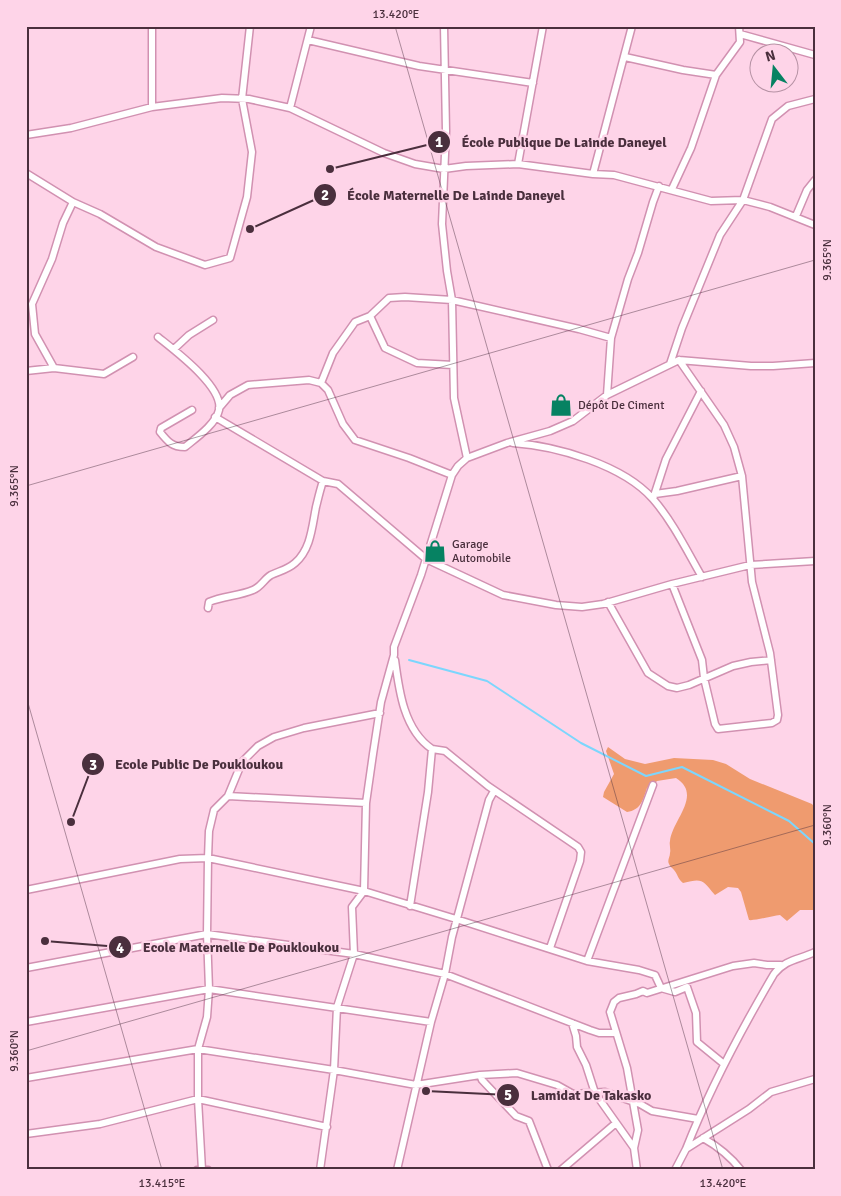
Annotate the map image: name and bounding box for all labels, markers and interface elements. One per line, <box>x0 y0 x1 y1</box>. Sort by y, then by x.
text: 13.420°E <box>373 7 420 22</box>
north arrow <box>748 42 798 92</box>
text: N <box>764 46 778 65</box>
callout: École Publique De Lainde Daneyel <box>426 127 676 156</box>
text: 1 <box>435 133 443 151</box>
text: École Publique De Lainde Daneyel <box>461 134 667 151</box>
callout: École Maternelle De Lainde Daneyel <box>312 180 575 209</box>
text: 2 <box>321 186 329 204</box>
text: École Maternelle De Lainde Daneyel <box>347 187 566 204</box>
text: 9.365°N <box>820 239 835 281</box>
shop icon: Dépôt De Ciment <box>548 392 574 418</box>
place label: Dépôt De Ciment <box>578 398 664 413</box>
text: 9.365°N <box>7 465 22 507</box>
place label: Garage Automobile <box>452 537 511 566</box>
shop icon: Garage Automobile <box>422 538 448 564</box>
callout: Ecole Public De Poukloukou <box>80 750 293 779</box>
text: 3 <box>89 756 97 774</box>
text: Ecole Public De Poukloukou <box>115 756 283 773</box>
text: 9.360°N <box>820 804 835 846</box>
callout: Ecole Maternelle De Poukloukou <box>108 933 349 962</box>
text: 4 <box>116 939 124 957</box>
text: Ecole Maternelle De Poukloukou <box>143 939 339 956</box>
text: 9.360°N <box>7 1030 22 1072</box>
callout: Lamidat De Takasko <box>496 1081 662 1110</box>
text: 5 <box>504 1086 512 1104</box>
text: Lamidat De Takasko <box>531 1087 651 1104</box>
text: 13.415°E <box>139 1176 186 1191</box>
text: 13.420°E <box>700 1176 747 1191</box>

